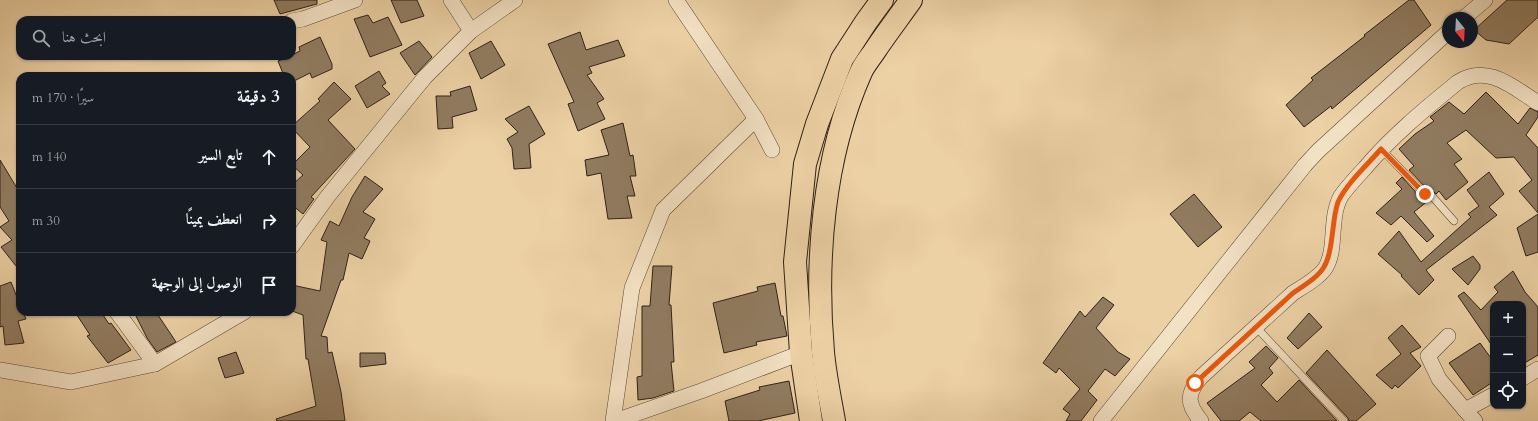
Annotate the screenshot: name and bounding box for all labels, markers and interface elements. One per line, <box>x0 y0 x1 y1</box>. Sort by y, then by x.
north arrow <box>1442 12 1478 48</box>
search box <box>16 16 296 60</box>
icon: search <box>30 27 52 49</box>
text: ابحث هنا <box>62 27 106 47</box>
text: 3 دقيقة <box>237 85 280 108</box>
text: سيرًا · 170 m <box>32 89 94 107</box>
text: تابع السير <box>199 145 242 165</box>
icon: ahead <box>258 146 280 168</box>
text: 140 m <box>32 148 66 166</box>
route end <box>1416 185 1434 203</box>
text: انعطف يمينًا <box>186 209 242 229</box>
icon: right <box>258 210 280 232</box>
text: 30 m <box>32 212 60 230</box>
text: الوصول إلى الوجهة <box>152 273 242 293</box>
icon: arrive <box>258 274 280 296</box>
map controls <box>1490 301 1526 409</box>
button: + <box>1490 301 1526 337</box>
button: − <box>1490 337 1526 373</box>
button: locate <box>1490 373 1526 409</box>
route start <box>1186 374 1204 392</box>

